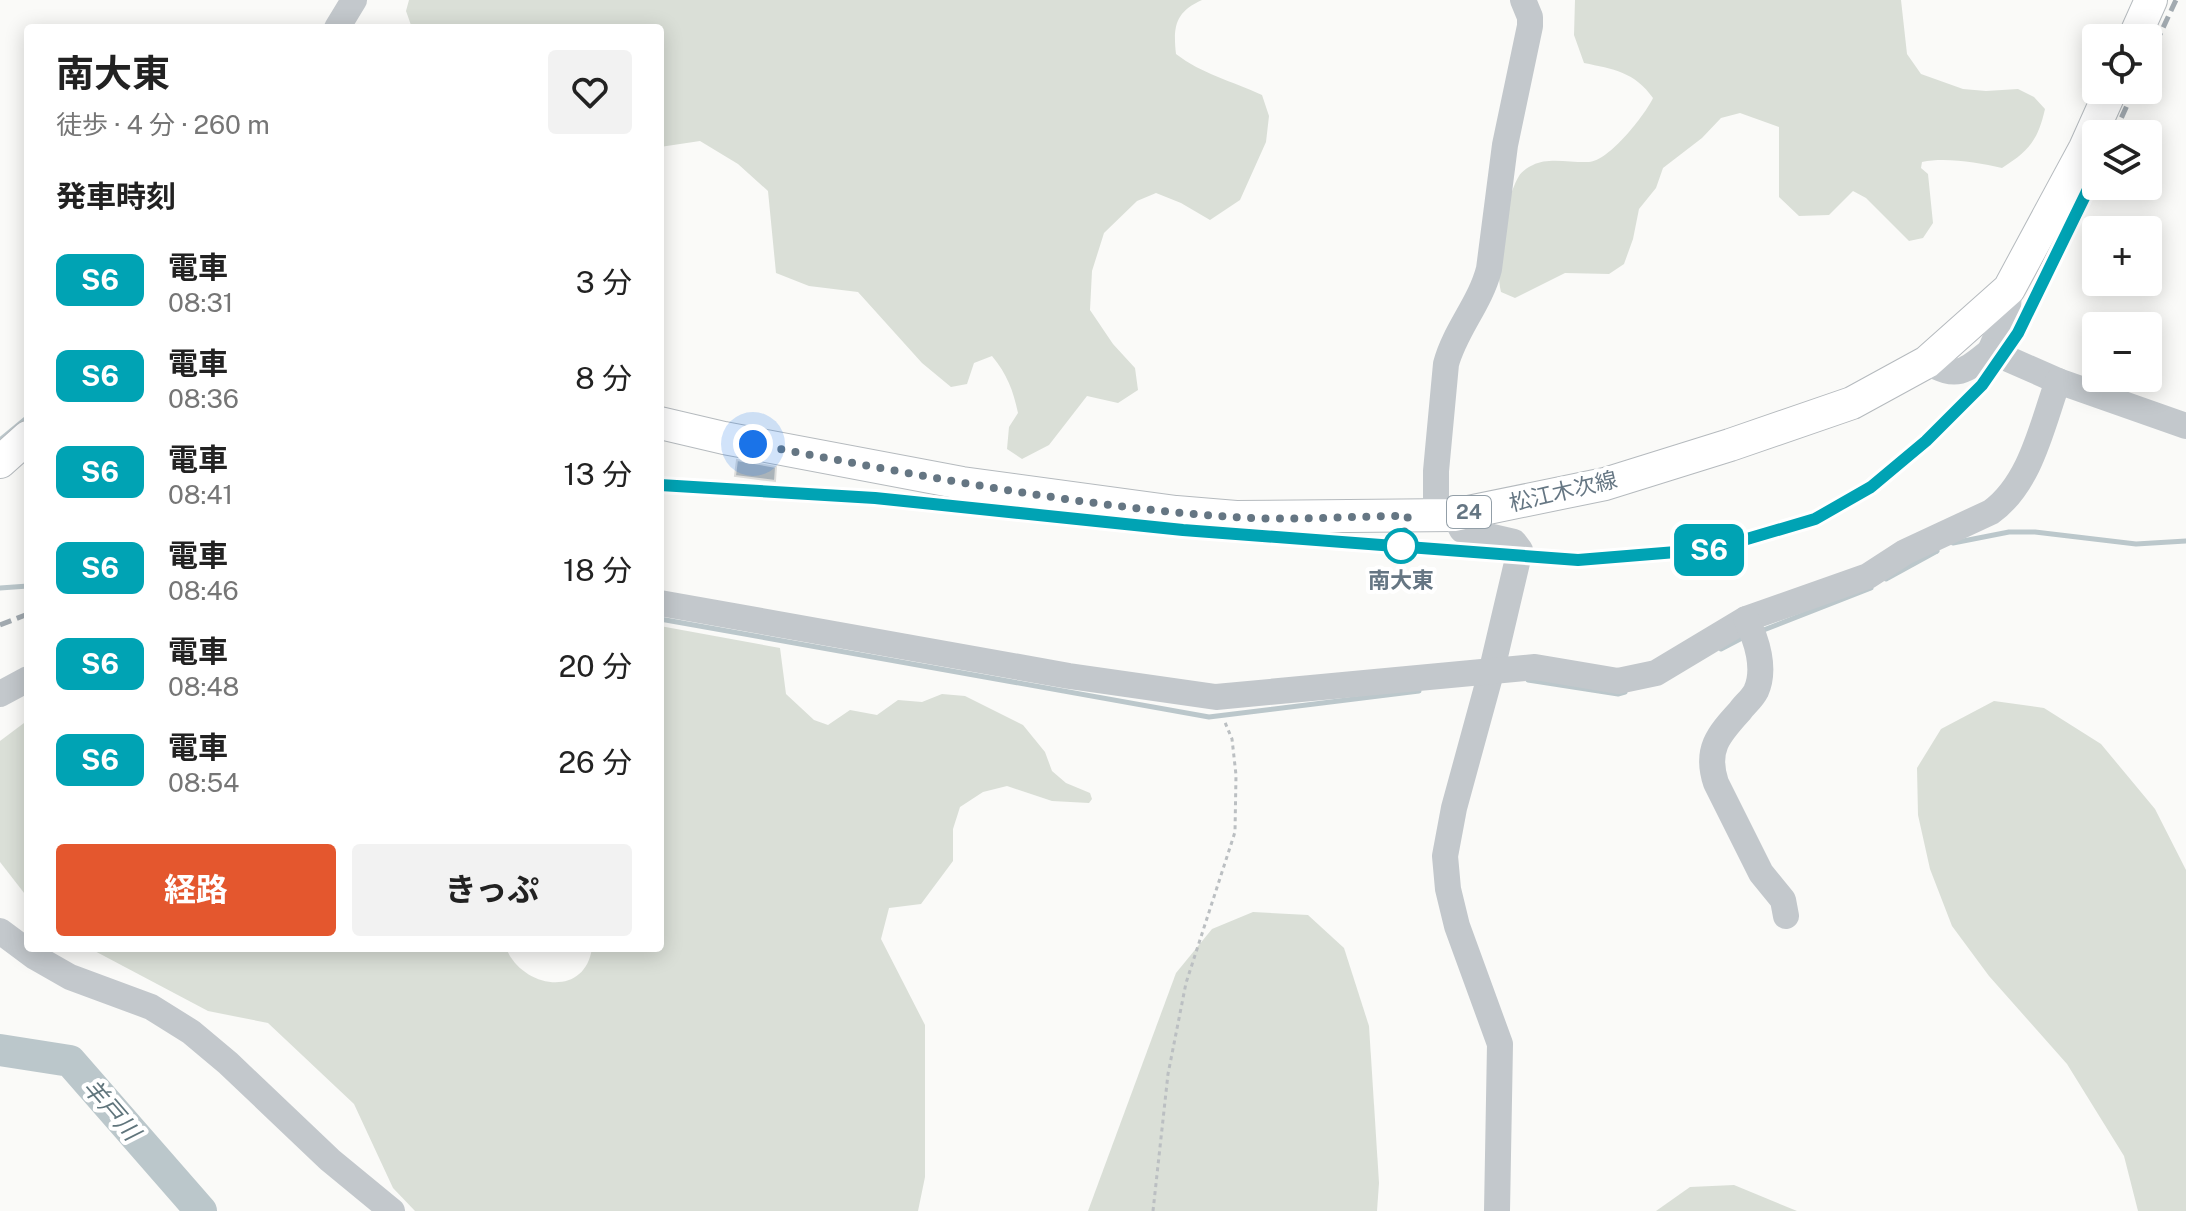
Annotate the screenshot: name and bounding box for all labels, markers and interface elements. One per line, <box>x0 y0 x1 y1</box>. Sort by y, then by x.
map controls <box>2082 24 2162 392</box>
button: locate <box>2082 24 2162 104</box>
button: heart <box>548 50 632 134</box>
text: 南大東 <box>56 51 170 96</box>
text: 徒歩 · 4 分 · 260 m <box>56 109 270 140</box>
button: layers <box>2082 120 2162 200</box>
text: 発車時刻 <box>56 178 176 214</box>
button: + <box>2082 216 2162 296</box>
text: 電車 <box>168 249 228 285</box>
text: S6 <box>81 263 119 296</box>
text: 3 分 <box>576 264 632 300</box>
text: 08:31 <box>168 287 233 318</box>
button: − <box>2082 312 2162 392</box>
text: 電車 <box>168 345 228 381</box>
text: S6 <box>81 359 119 392</box>
text: 8 分 <box>575 360 632 396</box>
text: 08:36 <box>168 383 239 414</box>
your location <box>733 424 773 464</box>
text: 電車 <box>168 441 228 477</box>
text: S6 <box>81 455 119 488</box>
text: 13 分 <box>564 456 632 492</box>
street label: 松江木次線 <box>1506 466 1620 516</box>
text: 08:41 <box>168 479 233 510</box>
road number: 24 <box>1447 496 1491 528</box>
line badge: S6 <box>1673 524 1745 576</box>
marker: 南大東 <box>1384 529 1418 563</box>
text: S6 <box>1690 533 1728 566</box>
text: 電車 <box>168 537 228 573</box>
text: S6 <box>81 551 119 584</box>
text: 18 分 <box>563 552 632 588</box>
place label: 南大東 <box>1368 567 1434 593</box>
text: 08:46 <box>168 575 239 606</box>
text: 電車 <box>168 633 228 669</box>
text: S6 <box>81 647 119 680</box>
text: 20 分 <box>558 648 632 684</box>
text: 08:48 <box>168 671 239 702</box>
text: 電車 <box>168 729 228 765</box>
text: S6 <box>81 743 119 776</box>
text: 26 分 <box>558 744 632 780</box>
text: 08:54 <box>168 767 239 798</box>
button: 経路 <box>56 844 336 936</box>
button: きっぷ <box>352 844 632 936</box>
water label: 羊戸川 <box>78 1073 148 1148</box>

